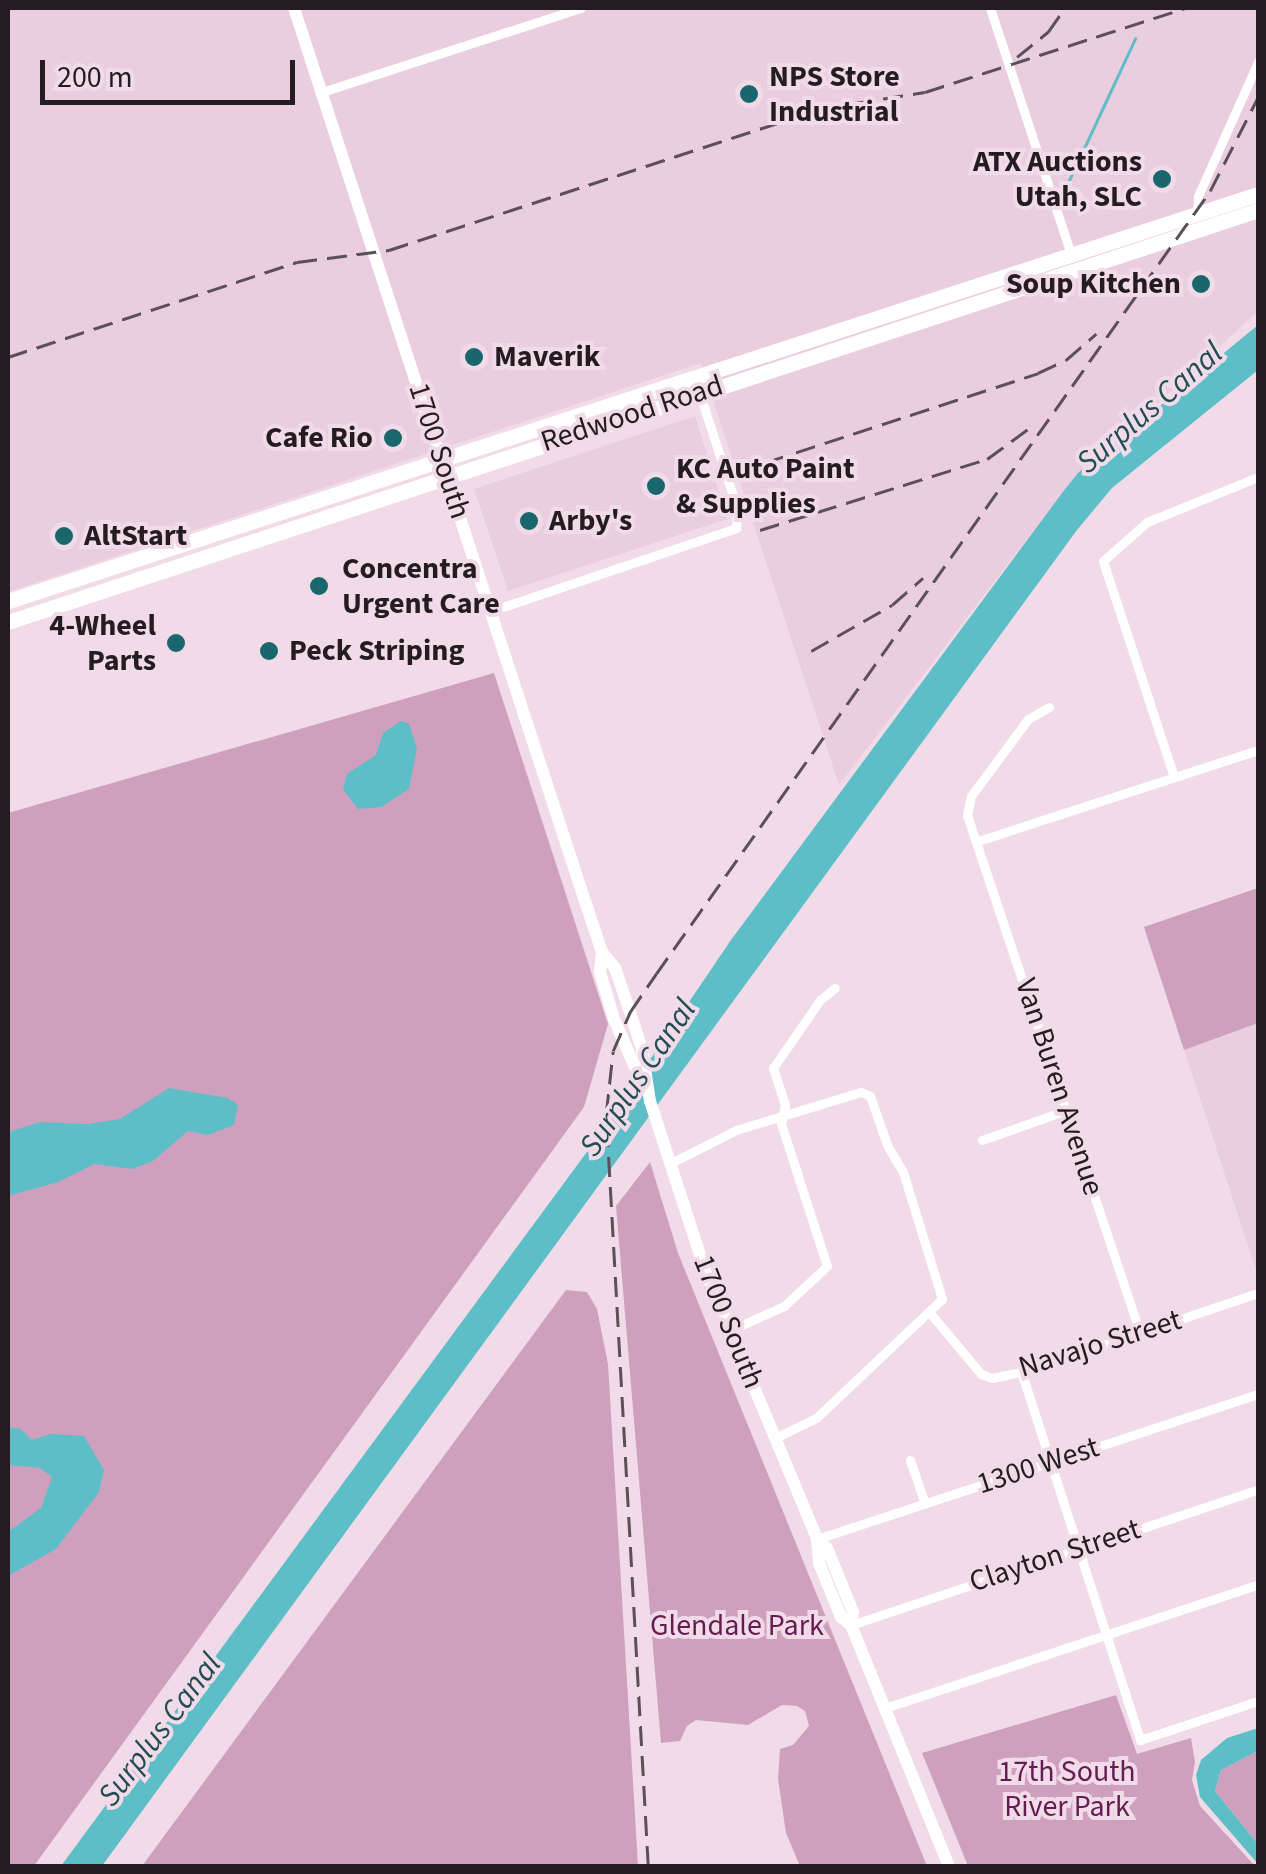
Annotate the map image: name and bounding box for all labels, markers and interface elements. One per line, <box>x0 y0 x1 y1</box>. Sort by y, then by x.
scale bar <box>45 40 300 102</box>
text: 200 m <box>57 56 133 99</box>
place label: NPS Store Industrial <box>769 59 900 130</box>
marker: NPS Store Industrial <box>738 83 760 105</box>
place label: ATX Auctions Utah, SLC <box>973 144 1142 214</box>
marker: ATX Auctions Utah, SLC <box>1151 168 1173 190</box>
place label: Soup Kitchen <box>1006 266 1181 302</box>
marker: Soup Kitchen <box>1190 273 1212 295</box>
water label: Surplus Canal <box>1069 334 1231 482</box>
place label: Maverik <box>494 339 600 375</box>
marker: Maverik <box>463 346 485 368</box>
street label: Redwood Road <box>536 368 728 460</box>
street label: 1700 South <box>400 379 478 523</box>
place label: Cafe Rio <box>265 420 373 456</box>
marker: Cafe Rio <box>382 427 404 449</box>
place label: KC Auto Paint & Supplies <box>676 451 854 522</box>
marker: KC Auto Paint & Supplies <box>645 475 667 497</box>
place label: Arby's <box>549 503 632 539</box>
marker: Arby's <box>518 510 540 532</box>
place label: AltStart <box>84 518 187 554</box>
marker: AltStart <box>53 525 75 547</box>
place label: Concentra Urgent Care <box>342 551 500 622</box>
marker: Concentra Urgent Care <box>306 573 332 599</box>
place label: 4-Wheel Parts <box>49 608 156 678</box>
marker: 4-Wheel Parts <box>165 632 187 654</box>
place label: Peck Striping <box>289 633 464 669</box>
marker: Peck Striping <box>258 640 280 662</box>
street label: Van Buren Avenue <box>1007 974 1111 1200</box>
water label: Surplus Canal <box>571 992 705 1164</box>
street label: 1700 South <box>685 1250 771 1394</box>
street label: Navajo Street <box>1014 1302 1186 1386</box>
street label: 1300 West <box>972 1429 1104 1503</box>
street label: Clayton Street <box>965 1511 1145 1601</box>
park label: Glendale Park <box>650 1608 824 1644</box>
water label: Surplus Canal <box>90 1646 230 1814</box>
park label: 17th South River Park <box>998 1754 1136 1824</box>

